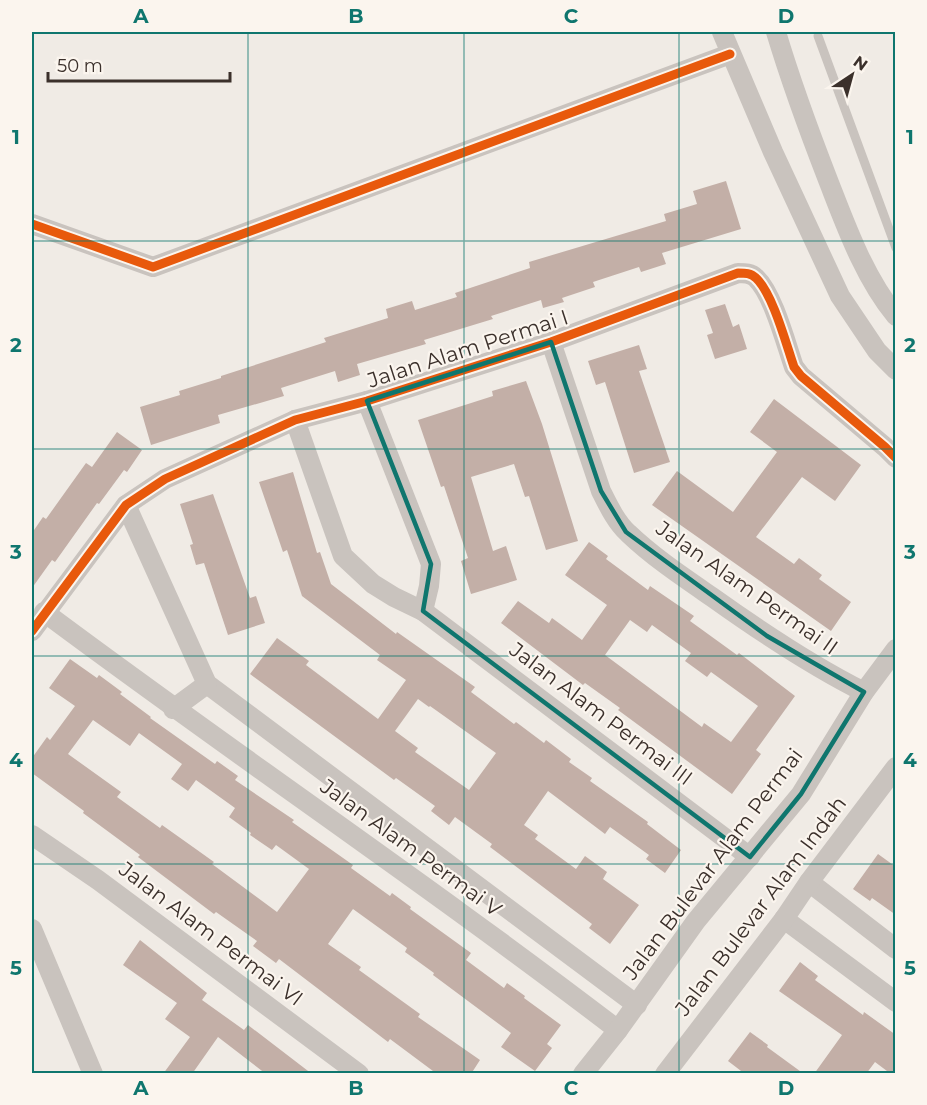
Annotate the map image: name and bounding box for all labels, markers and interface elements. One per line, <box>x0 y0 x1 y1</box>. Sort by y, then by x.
text: A <box>132 4 149 28</box>
text: B <box>348 4 364 28</box>
text: C <box>564 4 579 28</box>
text: D <box>778 4 794 28</box>
scale bar <box>48 45 230 83</box>
north arrow <box>822 45 882 105</box>
text: N <box>850 52 871 75</box>
text: 50 m <box>57 55 103 77</box>
text: 1 <box>12 125 20 149</box>
text: 1 <box>906 125 914 149</box>
street label: Jalan Alam Permai I <box>363 304 571 393</box>
text: 2 <box>10 333 22 357</box>
text: 2 <box>904 333 916 357</box>
street label: Jalan Alam Permai II <box>651 515 843 660</box>
text: 3 <box>9 540 22 564</box>
text: 3 <box>903 540 916 564</box>
street label: Jalan Alam Permai III <box>504 636 698 790</box>
street label: Jalan Bulevar Alam Permai <box>617 743 808 985</box>
text: 4 <box>9 748 23 772</box>
text: 4 <box>903 748 917 772</box>
street label: Jalan Alam Permai V <box>315 773 507 922</box>
street label: Jalan Bulevar Alam Indah <box>669 791 851 1021</box>
street label: Jalan Alam Permai VI <box>114 856 308 1011</box>
text: 5 <box>10 956 22 980</box>
text: 5 <box>904 956 916 980</box>
text: A <box>132 1076 149 1100</box>
text: B <box>348 1076 364 1100</box>
text: C <box>564 1076 579 1100</box>
text: D <box>778 1076 794 1100</box>

